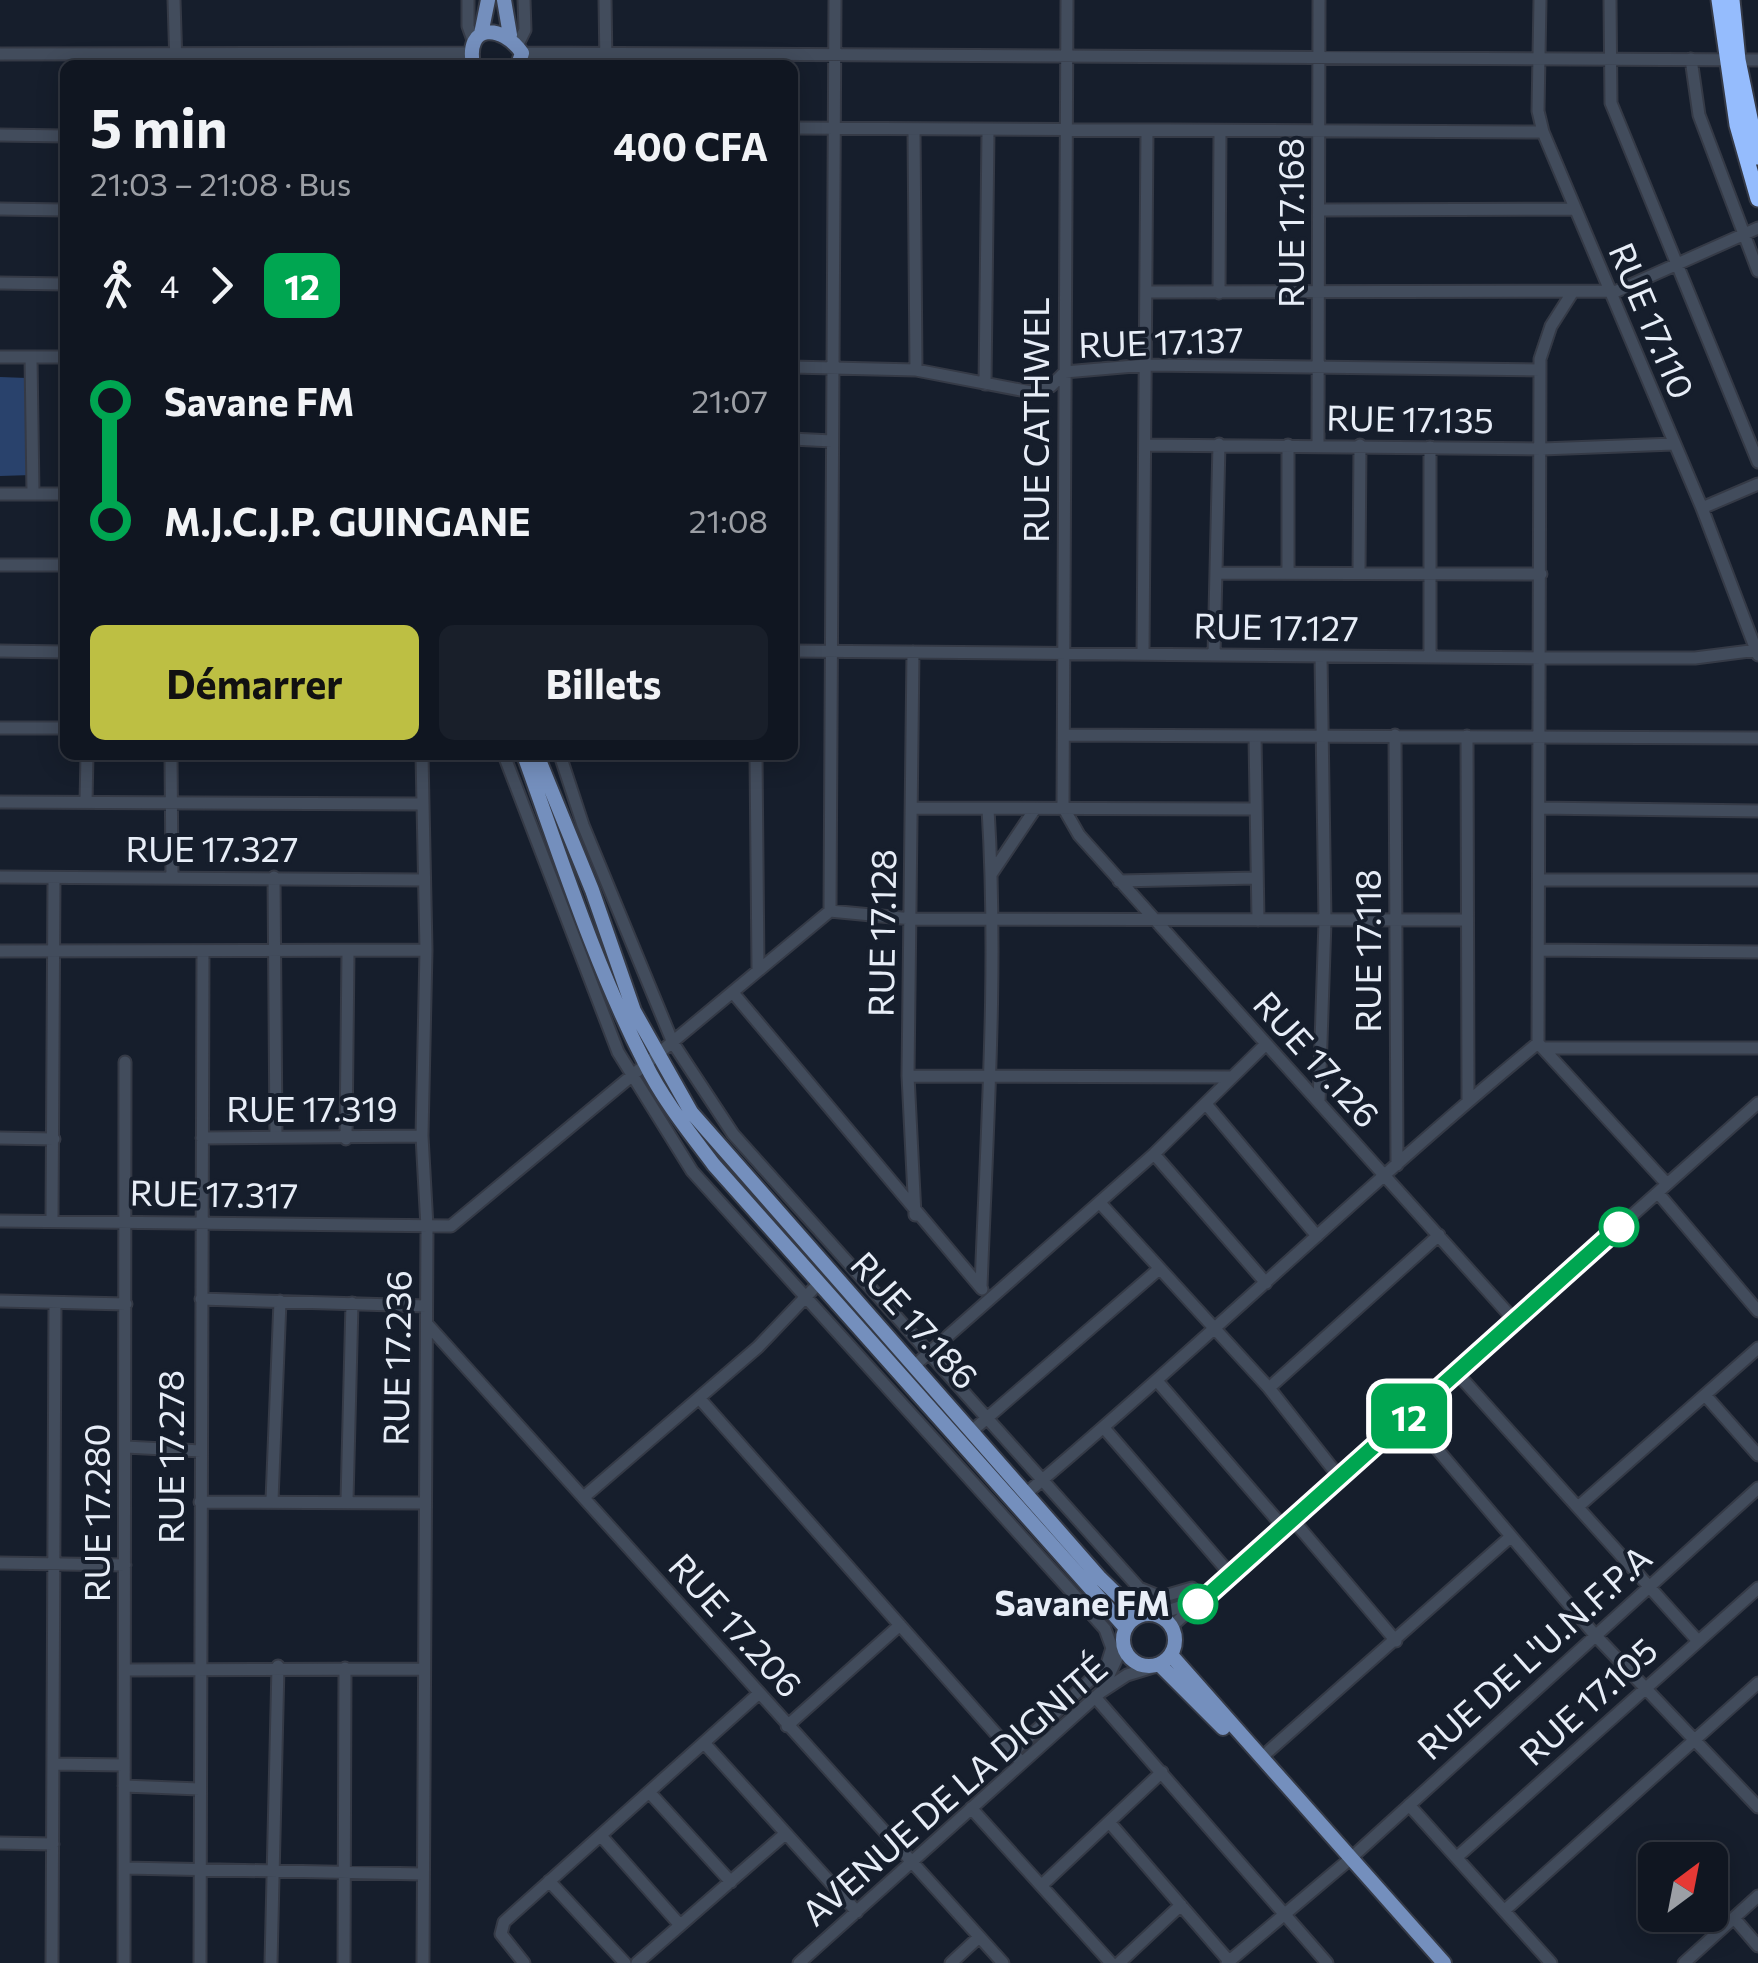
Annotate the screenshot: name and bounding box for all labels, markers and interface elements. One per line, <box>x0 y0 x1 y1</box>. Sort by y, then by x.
text: 5 min <box>90 92 228 159</box>
text: 400 CFA <box>613 122 768 169</box>
street label: RUE 17.168 <box>1268 138 1311 308</box>
text: 21:03 – 21:08 · Bus <box>90 163 351 203</box>
street label: RUE 17.110 <box>1601 236 1705 404</box>
icon: walk <box>90 258 145 313</box>
icon: forward <box>194 258 249 313</box>
text: 12 <box>284 264 320 307</box>
text: 4 <box>160 265 179 305</box>
street label: RUE CATHWEL <box>1013 297 1056 543</box>
street label: RUE 17.137 <box>1077 316 1244 365</box>
text: Savane FM <box>164 377 354 424</box>
text: 21:07 <box>691 380 768 420</box>
street label: RUE 17.135 <box>1326 395 1494 440</box>
text: M.J.C.J.P. GUINGANE <box>164 497 531 544</box>
text: 21:08 <box>689 500 768 540</box>
street label: RUE 17.127 <box>1193 603 1359 648</box>
button: Démarrer <box>90 625 419 740</box>
button: Billets <box>439 625 768 740</box>
street label: RUE 17.327 <box>126 826 298 869</box>
street label: RUE 17.128 <box>858 849 903 1017</box>
street label: RUE 17.118 <box>1345 869 1388 1033</box>
street label: RUE 17.126 <box>1246 982 1390 1135</box>
street label: RUE 17.319 <box>226 1086 398 1129</box>
street label: RUE 17.317 <box>129 1170 299 1215</box>
unlabelled marker <box>1600 1208 1638 1246</box>
street label: RUE 17.186 <box>843 1242 989 1397</box>
street label: RUE 17.236 <box>372 1270 419 1446</box>
street label: RUE 17.278 <box>148 1370 191 1544</box>
line badge: 12 <box>1364 1384 1454 1448</box>
text: 12 <box>1391 1395 1427 1438</box>
street label: RUE 17.280 <box>74 1424 117 1602</box>
street label: RUE DE L'U.N.F.P.A <box>1407 1535 1659 1768</box>
street label: RUE 17.206 <box>661 1544 813 1705</box>
place label: Savane FM <box>995 1580 1170 1623</box>
marker: Savane FM <box>1179 1585 1217 1623</box>
street label: RUE 17.105 <box>1510 1627 1665 1773</box>
street label: AVENUE DE LA DIGNITÉ <box>792 1645 1115 1933</box>
north arrow <box>1638 1842 1728 1932</box>
map controls <box>1638 1842 1728 1932</box>

